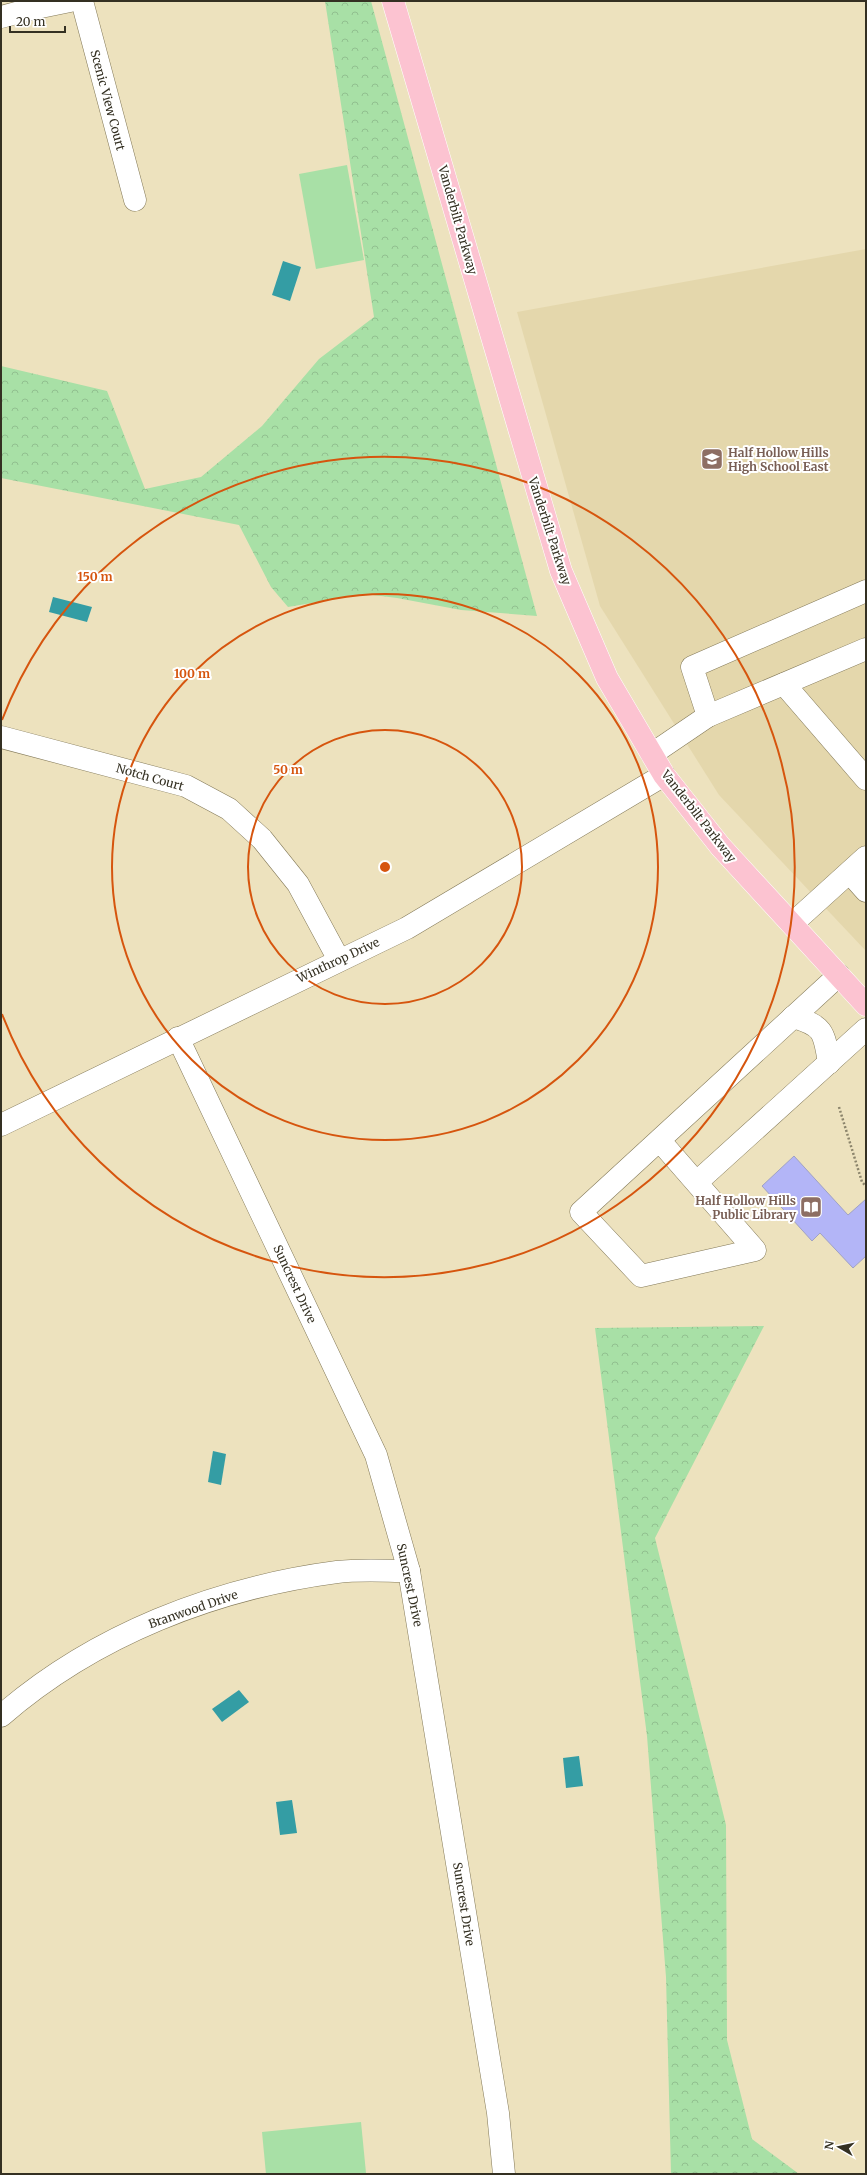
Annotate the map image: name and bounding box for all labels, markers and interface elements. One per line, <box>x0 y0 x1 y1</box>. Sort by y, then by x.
scale bar <box>10 8 65 34</box>
text: 20 m <box>16 14 45 29</box>
street label: Scenic View Court <box>87 48 129 152</box>
street label: Vanderbilt Parkway <box>435 163 481 276</box>
place label: Half Hollow Hills High School East <box>728 445 829 474</box>
school or university icon: Half Hollow Hills High School East <box>699 446 725 472</box>
street label: Vanderbilt Parkway <box>525 474 575 587</box>
text: 150 m <box>78 569 113 584</box>
text: 100 m <box>174 666 210 681</box>
street label: Notch Court <box>115 760 186 794</box>
text: 50 m <box>273 762 303 777</box>
street label: Vanderbilt Parkway <box>658 766 740 865</box>
centre of rings <box>378 860 392 874</box>
street label: Winthrop Drive <box>293 934 382 986</box>
place label: Half Hollow Hills Public Library <box>695 1193 797 1222</box>
library icon: Half Hollow Hills Public Library <box>798 1194 824 1220</box>
street label: Suncrest Drive <box>270 1243 320 1325</box>
street label: Suncrest Drive <box>394 1542 426 1628</box>
street label: Branwood Drive <box>146 1587 240 1631</box>
street label: Suncrest Drive <box>450 1861 478 1947</box>
north arrow <box>819 2127 859 2167</box>
text: N <box>822 2140 837 2151</box>

